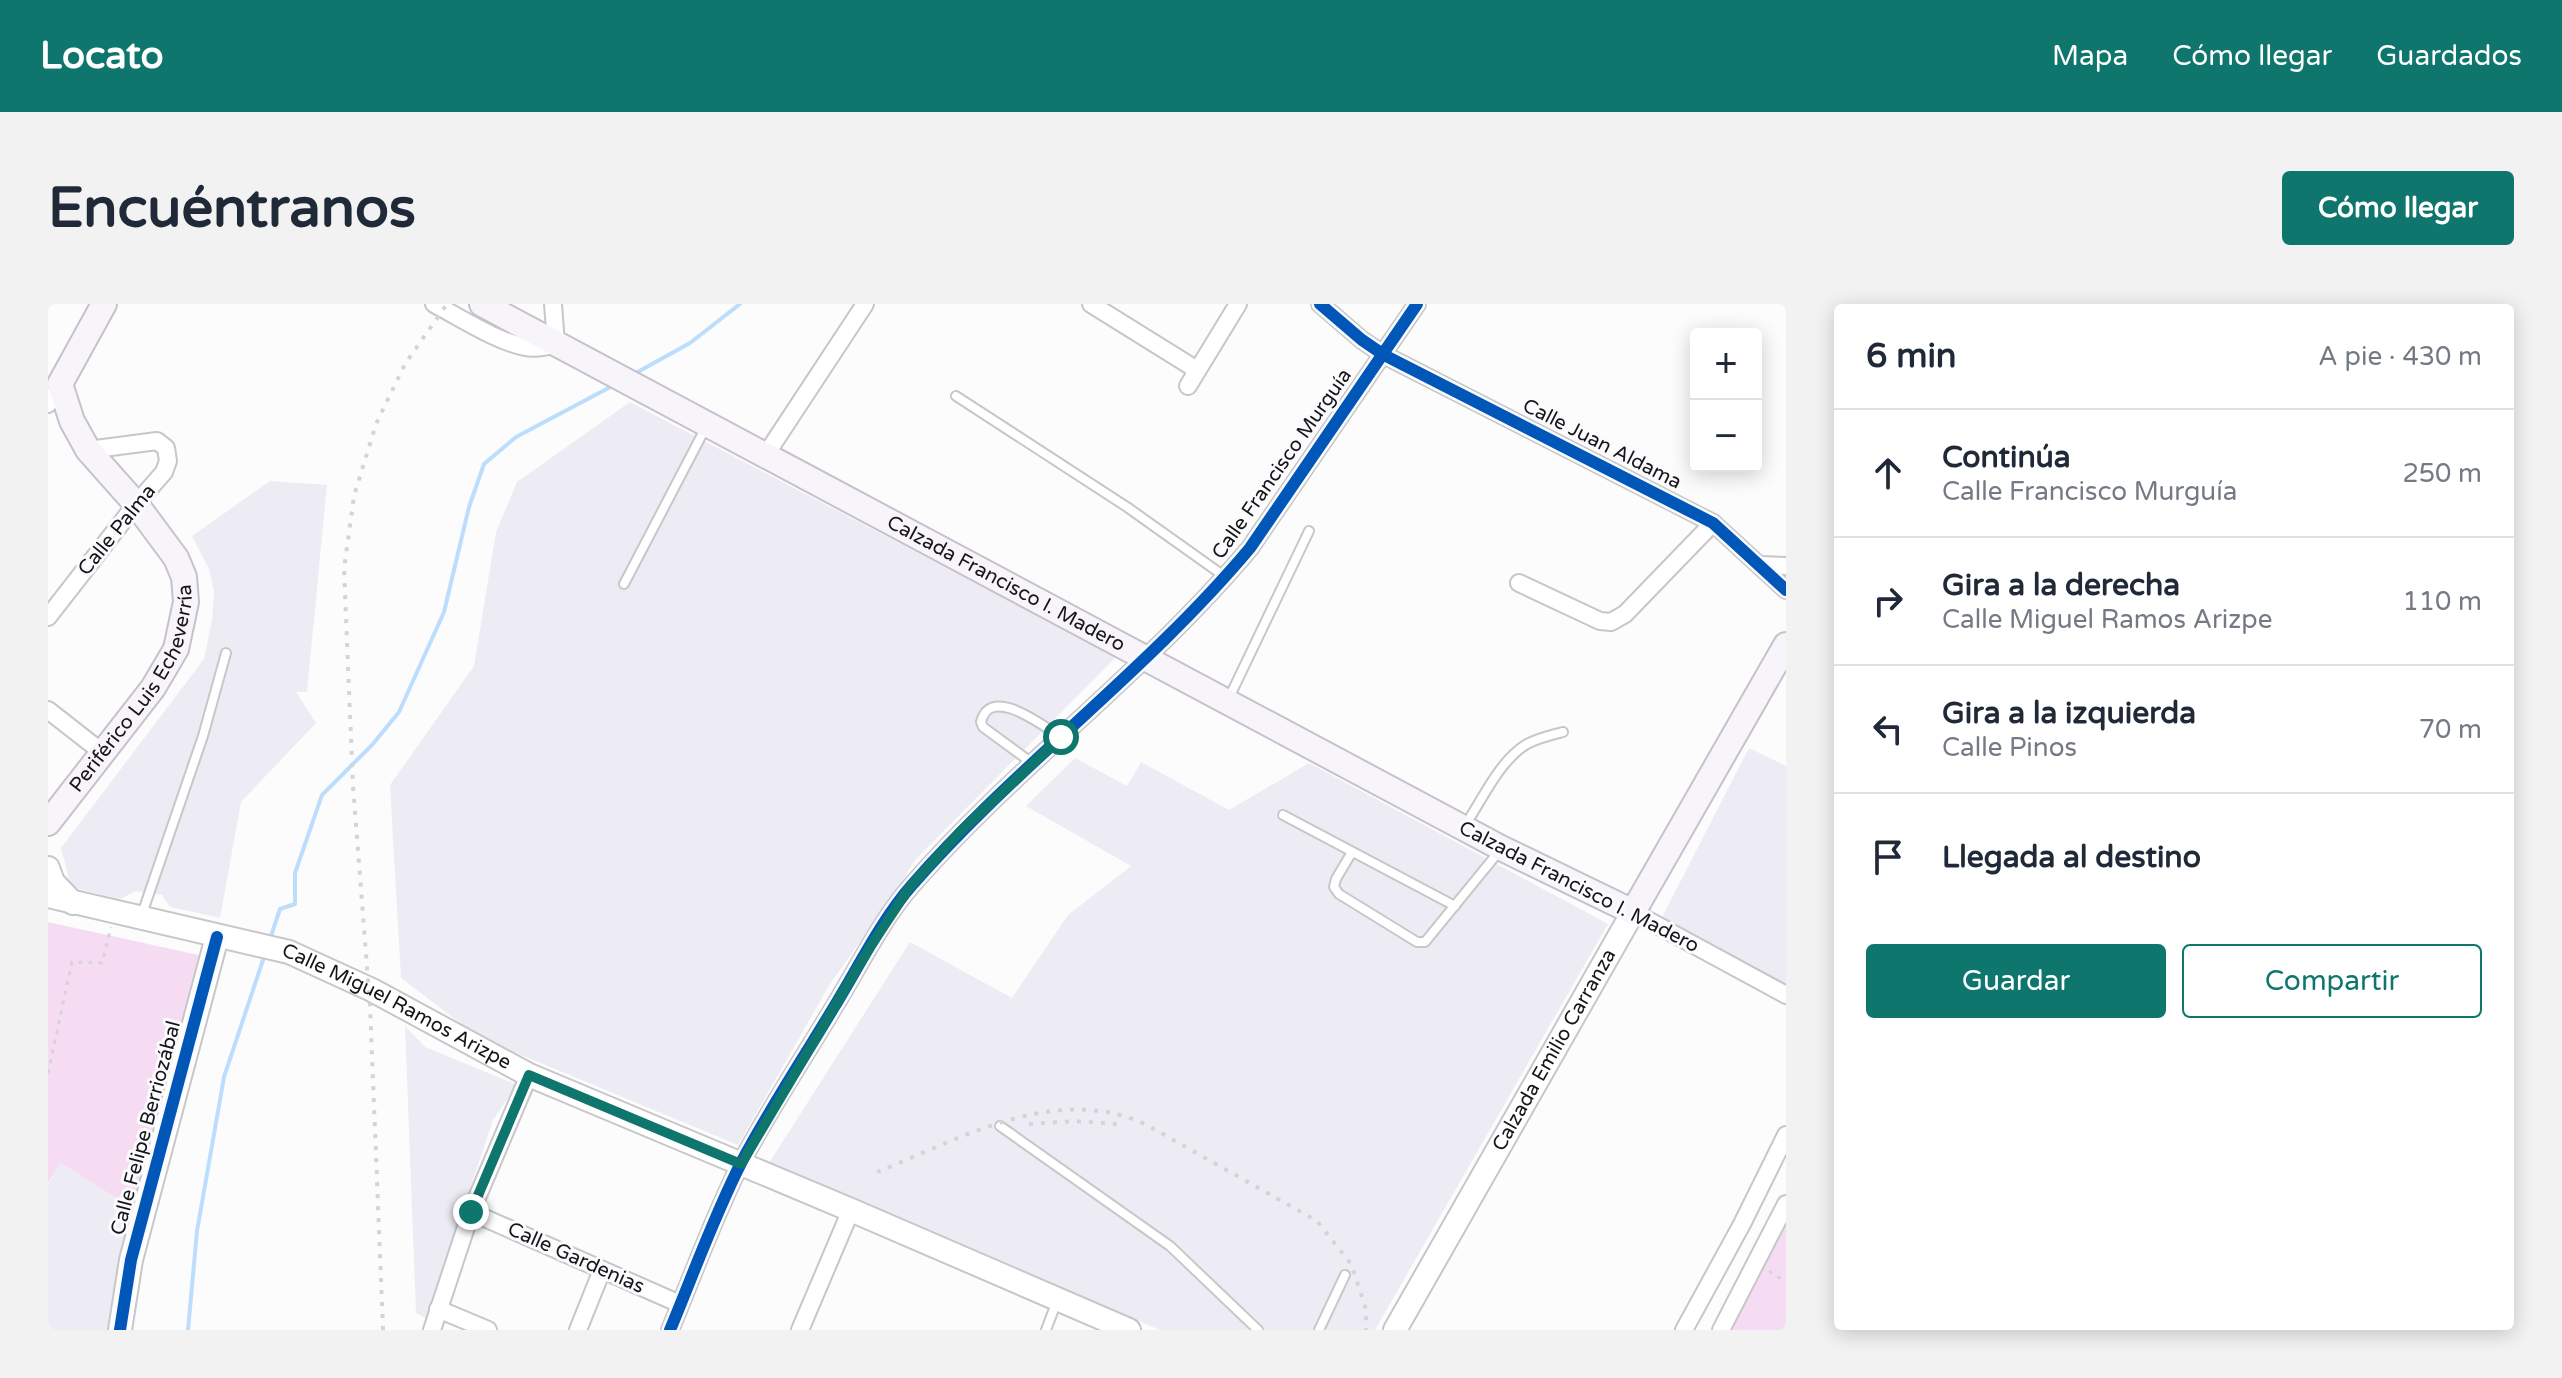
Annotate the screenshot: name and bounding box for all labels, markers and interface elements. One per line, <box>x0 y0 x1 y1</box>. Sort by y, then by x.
text: Locato <box>40 33 164 79</box>
text: Mapa <box>2052 39 2128 73</box>
text: Cómo llegar <box>2172 39 2332 73</box>
text: Guardados <box>2376 39 2522 73</box>
button: Cómo llegar <box>2282 171 2514 245</box>
text: Encuéntranos <box>48 175 416 242</box>
map controls <box>1690 328 1762 472</box>
button: + <box>1690 328 1762 400</box>
text: 6 min <box>1866 336 1957 377</box>
text: A pie · 430 m <box>2318 341 2482 372</box>
street label: Calle Francisco Murguía <box>1207 364 1357 564</box>
street label: Calle Juan Aldama <box>1519 394 1685 494</box>
button: − <box>1690 400 1762 472</box>
text: Continúa <box>1942 439 2071 476</box>
icon: ahead <box>1866 451 1910 495</box>
text: 250 m <box>2402 458 2482 489</box>
text: Calle Francisco Murguía <box>1942 476 2237 507</box>
street label: Calle Palma <box>73 480 161 580</box>
street label: Calzada Francisco I. Madero <box>883 510 1129 657</box>
text: Gira a la derecha <box>1942 567 2180 604</box>
icon: right <box>1866 579 1910 623</box>
street label: Periférico Luis Echeverría <box>64 584 198 797</box>
text: 110 m <box>2402 586 2482 617</box>
text: Calle Miguel Ramos Arizpe <box>1942 604 2272 635</box>
text: Gira a la izquierda <box>1942 695 2196 732</box>
icon: left <box>1866 707 1910 751</box>
text: 70 m <box>2419 714 2482 745</box>
route start <box>1043 719 1079 755</box>
text: Calle Pinos <box>1942 732 2077 763</box>
street label: Calzada Francisco I. Madero <box>1455 816 1703 958</box>
icon: arrive <box>1866 835 1910 879</box>
text: Llegada al destino <box>1942 839 2201 876</box>
street label: Calle Miguel Ramos Arizpe <box>278 938 515 1075</box>
button: Guardar <box>1866 944 2166 1018</box>
button: Compartir <box>2182 944 2482 1018</box>
street label: Calzada Emilio Carranza <box>1487 945 1621 1156</box>
street label: Calle Felipe Berriozábal <box>106 1018 186 1238</box>
route end <box>453 1194 489 1230</box>
street label: Calle Gardenias <box>504 1217 648 1299</box>

